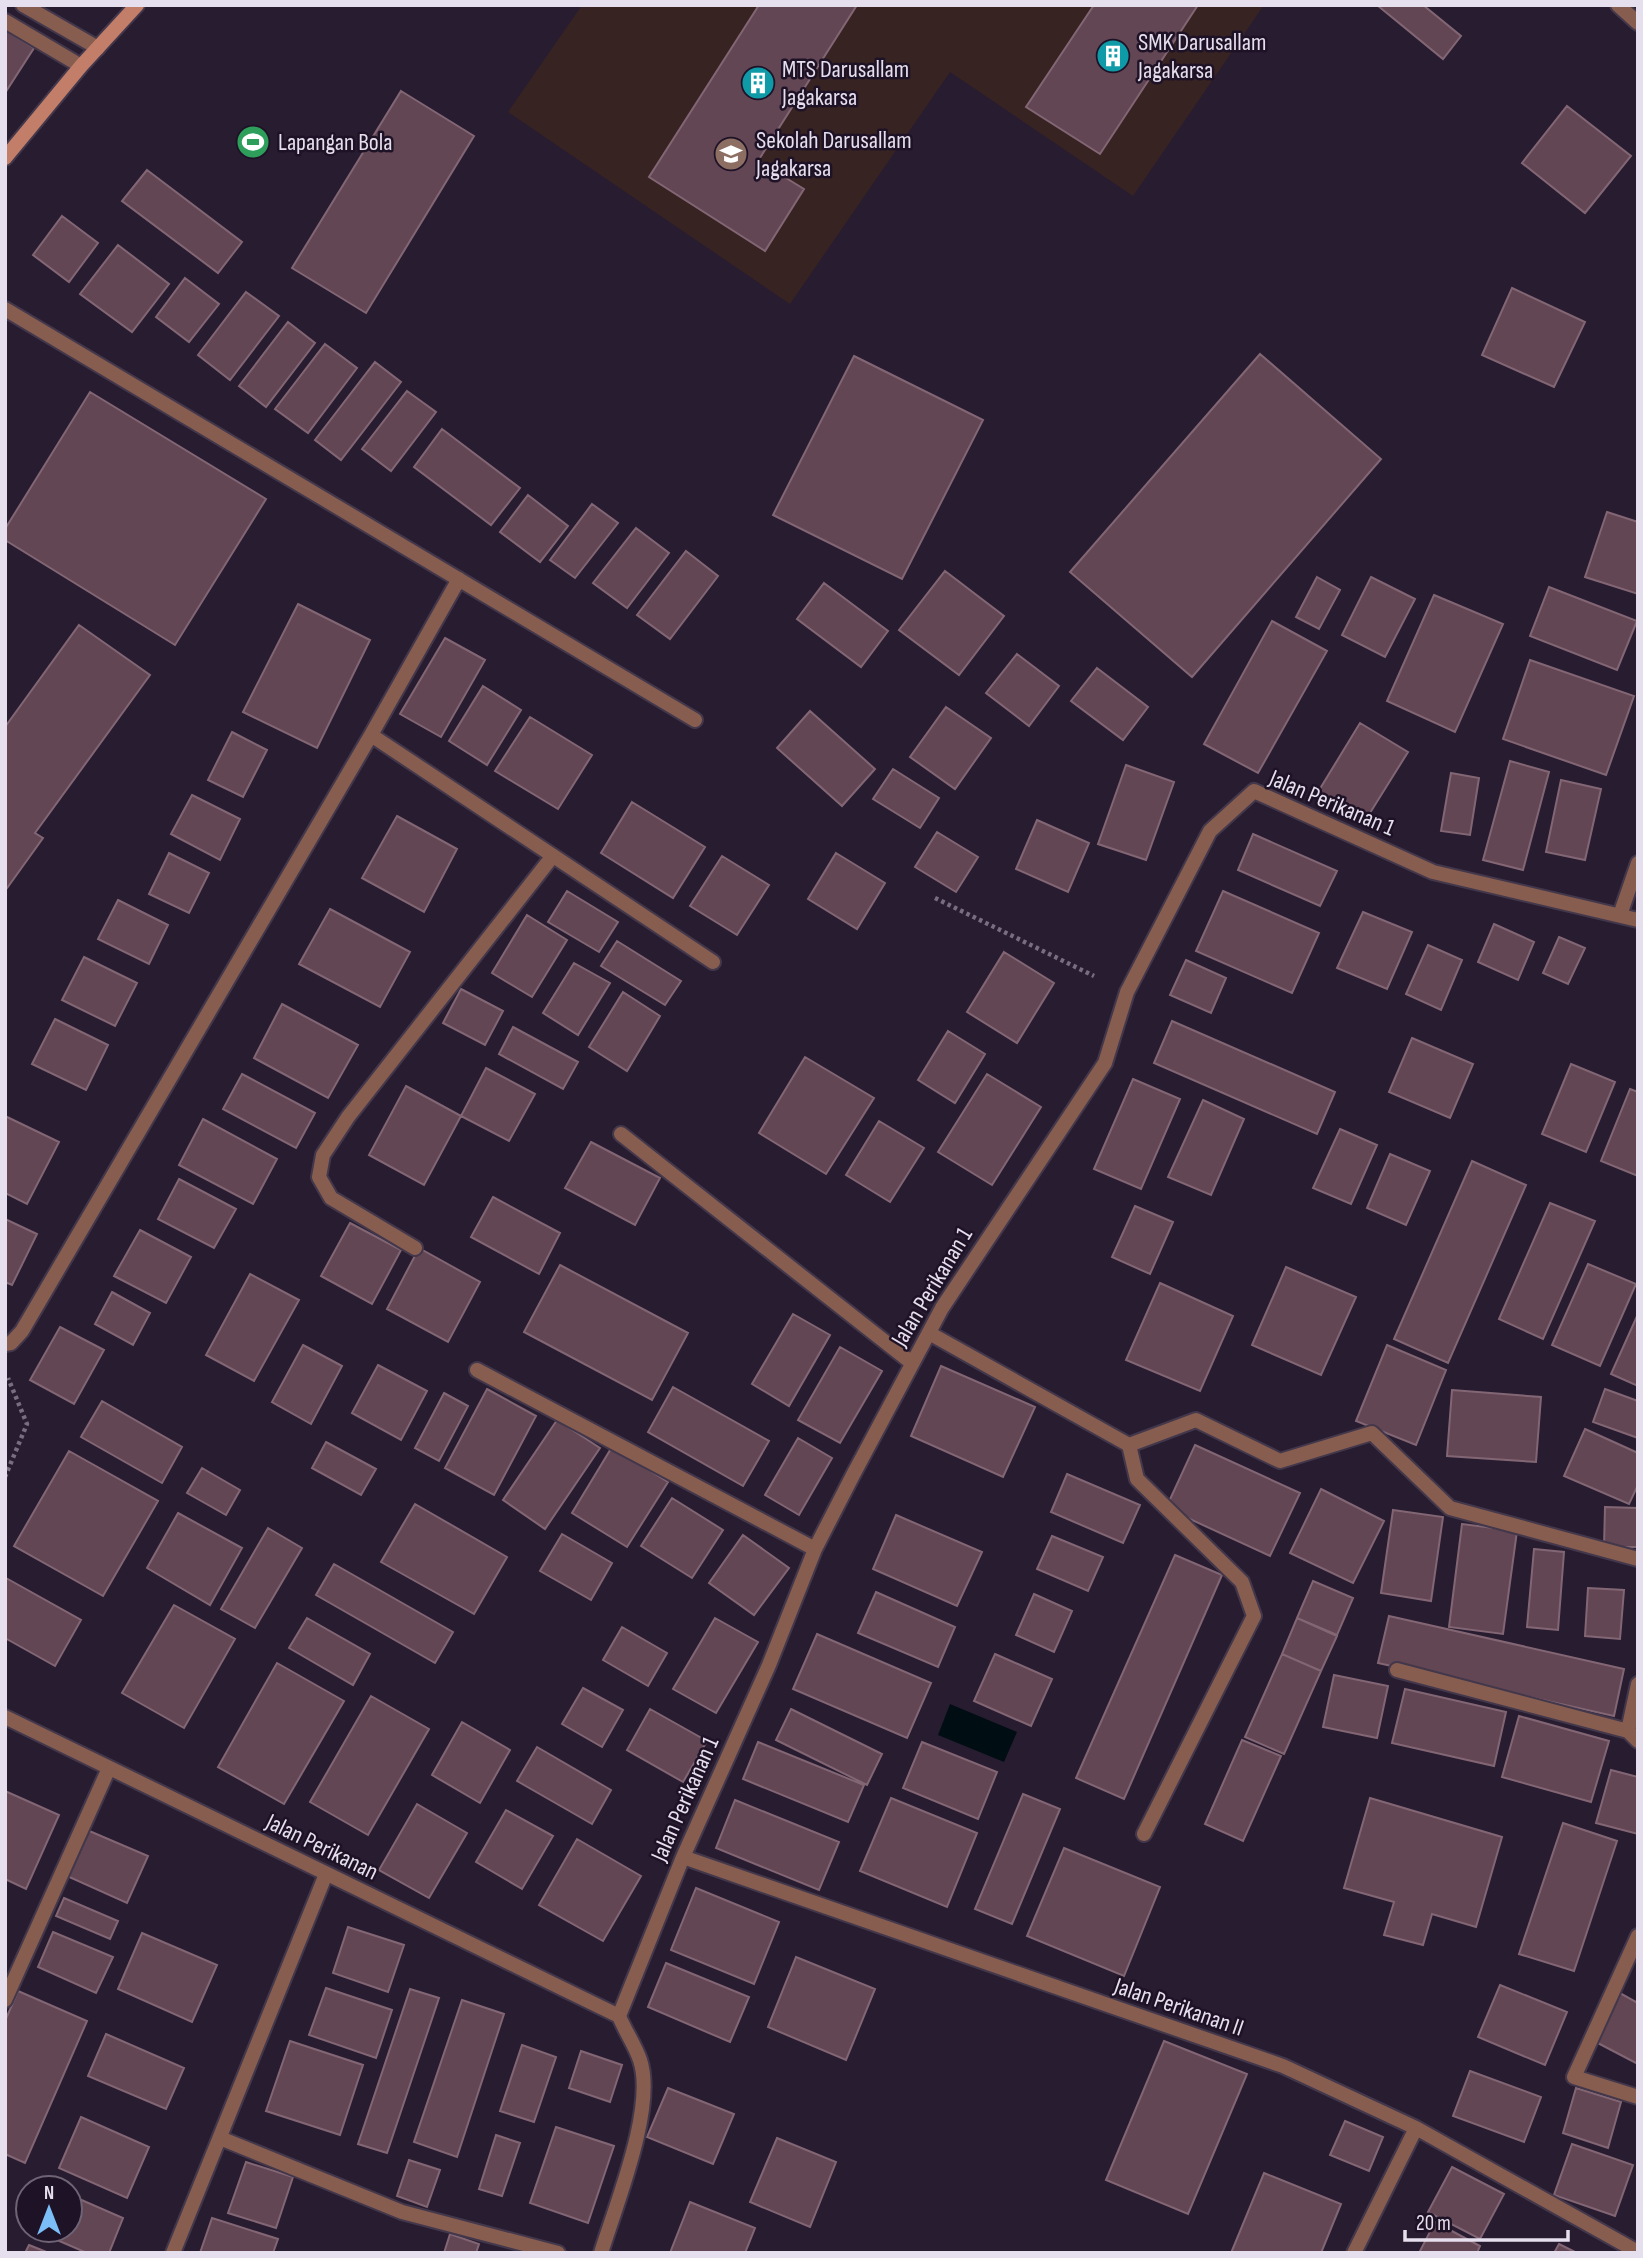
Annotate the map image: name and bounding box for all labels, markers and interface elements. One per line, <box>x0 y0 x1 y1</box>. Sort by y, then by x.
place label: SMK Darusallam Jagakarsa <box>1137 28 1266 85</box>
building icon: SMK Darusallam Jagakarsa <box>1094 37 1132 75</box>
place label: MTS Darusallam Jagakarsa <box>781 55 909 112</box>
building icon: MTS Darusallam Jagakarsa <box>739 64 777 102</box>
sports icon: Lapangan Bola <box>234 123 272 161</box>
place label: Sekolah Darusallam Jagakarsa <box>755 126 912 183</box>
place label: Lapangan Bola <box>278 128 392 157</box>
school or university icon: Sekolah Darusallam Jagakarsa <box>712 135 750 173</box>
street label: Jalan Perikanan 1 <box>1264 763 1400 843</box>
street label: Jalan Perikanan 1 <box>885 1222 979 1353</box>
street label: Jalan Perikanan 1 <box>644 1732 726 1867</box>
street label: Jalan Perikanan <box>260 1807 383 1887</box>
street label: Jalan Perikanan II <box>1110 1971 1247 2043</box>
north arrow <box>14 2174 84 2244</box>
text: N <box>44 2182 54 2205</box>
scale bar <box>1405 2198 1568 2242</box>
text: 20 m <box>1416 2211 1451 2236</box>

